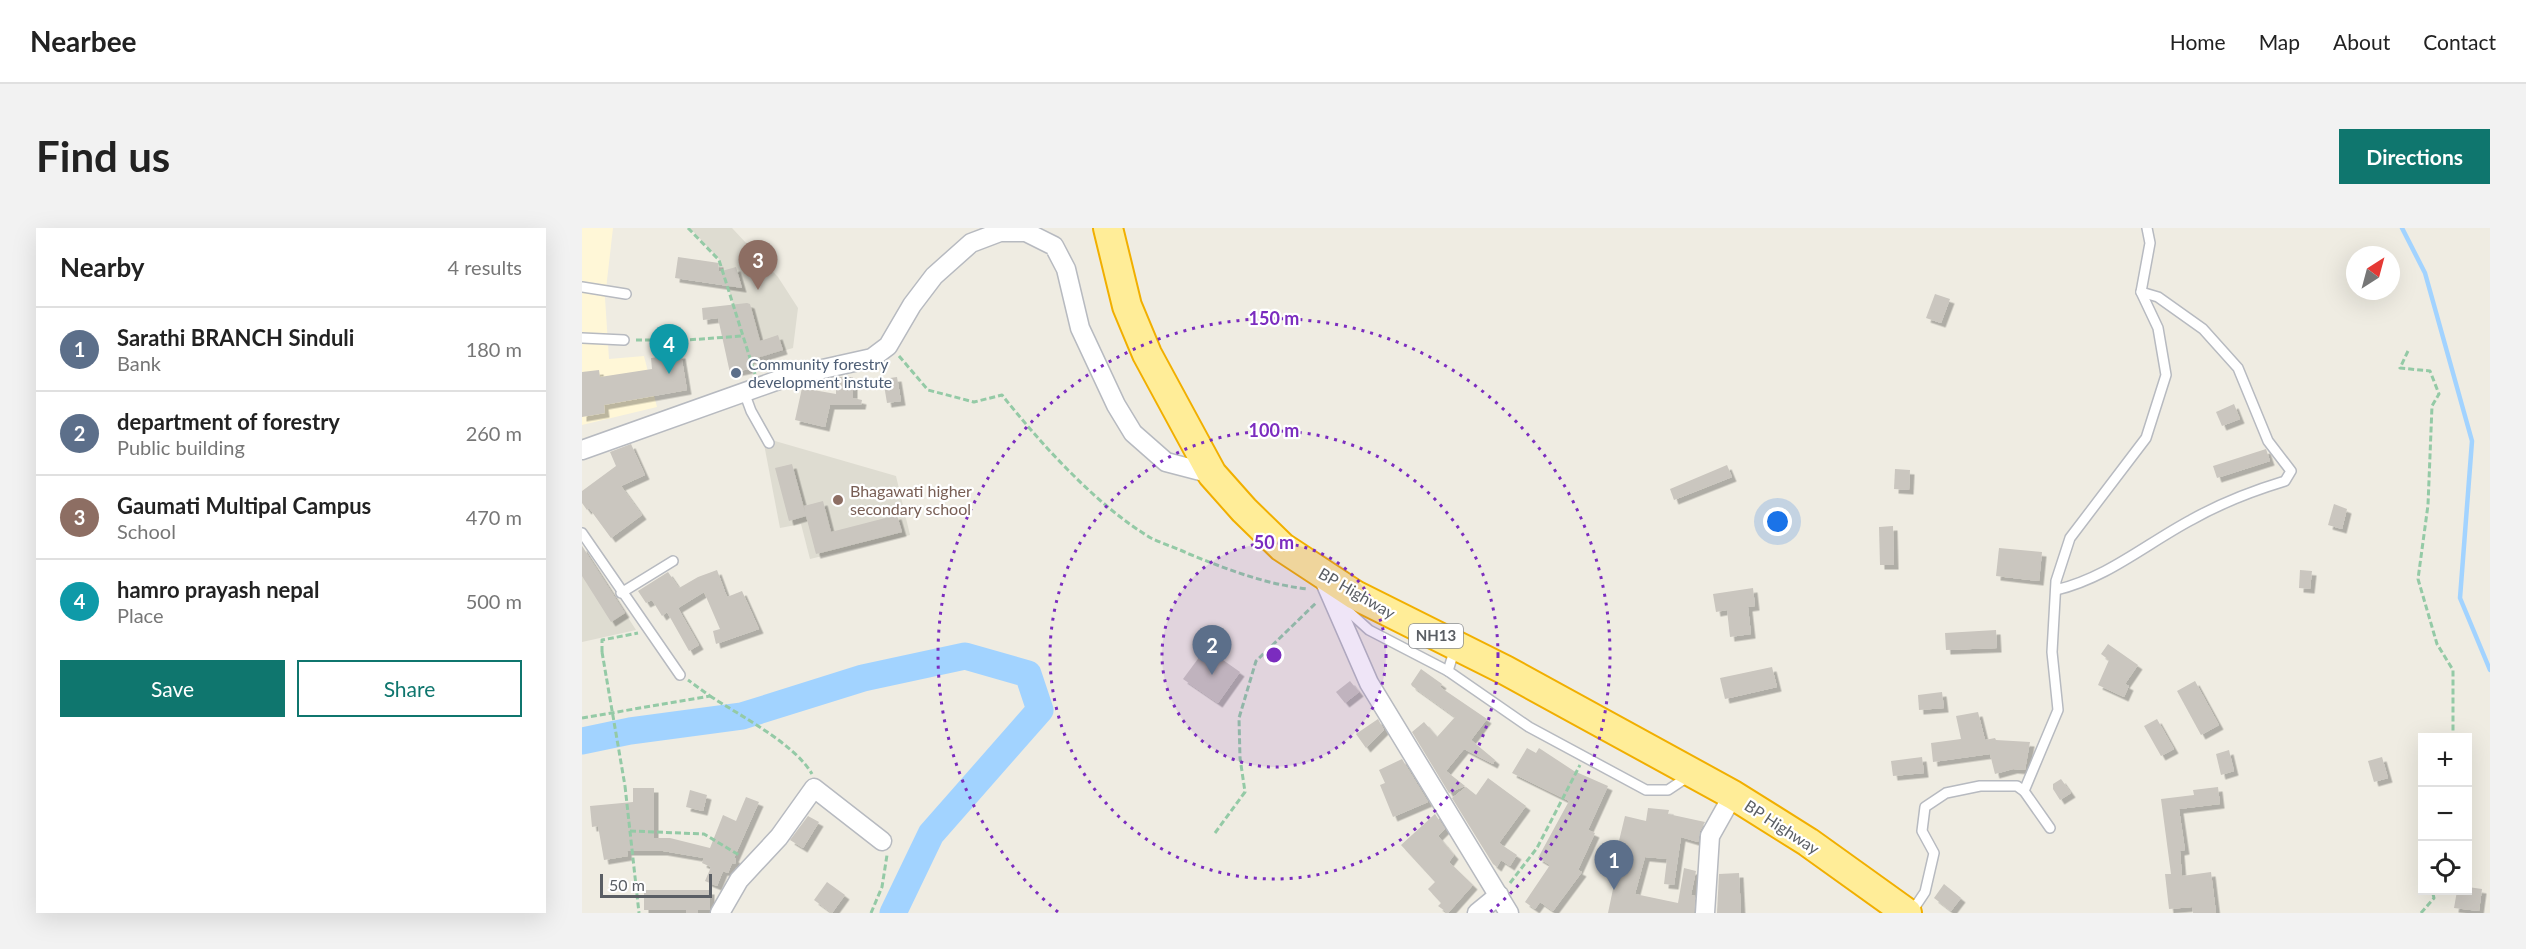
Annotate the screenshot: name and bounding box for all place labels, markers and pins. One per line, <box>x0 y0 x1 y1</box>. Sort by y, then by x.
pin: 3 <box>738 241 777 290</box>
pin: 4 <box>650 324 688 374</box>
place label: Community forestry development instute <box>748 354 892 391</box>
marker: Community forestry development instute <box>729 366 743 380</box>
place label: Bhagawati higher secondary school <box>850 481 972 518</box>
marker: Bhagawati higher secondary school <box>831 493 845 507</box>
pin: 2 <box>1192 626 1232 675</box>
centre of rings <box>1264 645 1284 665</box>
pin: 1 <box>1594 840 1634 890</box>

